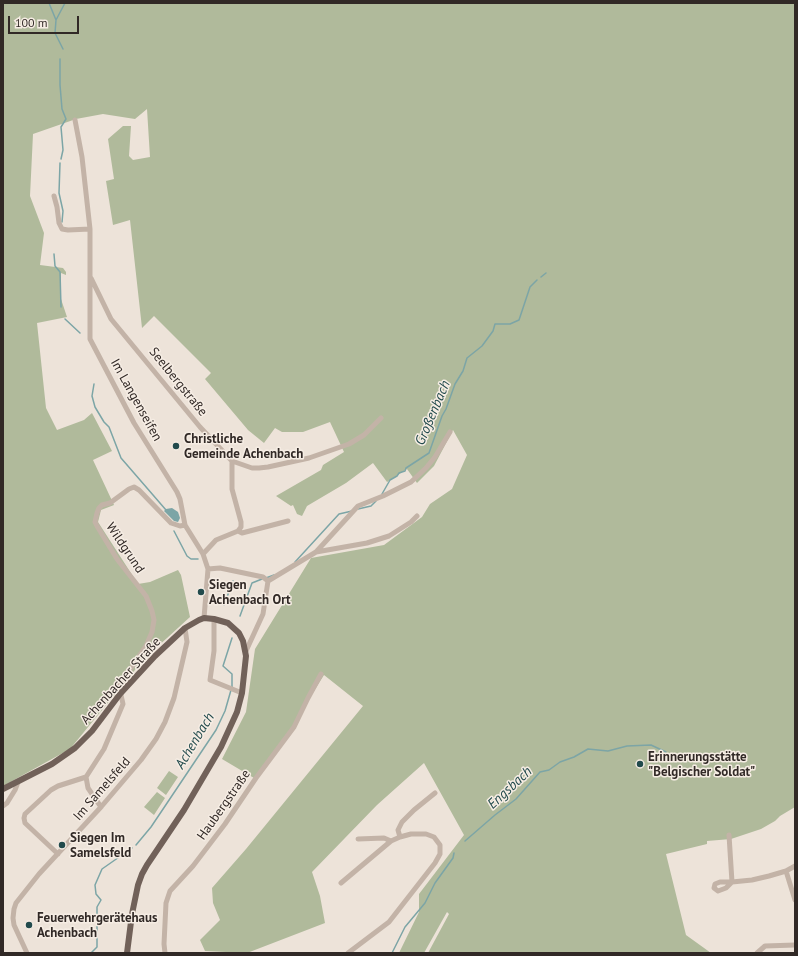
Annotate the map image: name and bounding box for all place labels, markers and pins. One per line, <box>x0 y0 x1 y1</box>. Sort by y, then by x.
place label: Christliche Gemeinde Achenbach <box>184 431 303 462</box>
marker: Christliche Gemeinde Achenbach <box>171 441 181 451</box>
place label: Siegen Achenbach Ort <box>209 577 291 608</box>
marker: Siegen Achenbach Ort <box>196 587 206 597</box>
place label: Erinnerungsstätte "Belgischer Soldat" <box>648 749 755 780</box>
marker: Erinnerungsstätte "Belgischer Soldat" <box>635 759 645 769</box>
place label: Siegen Im Samelsfeld <box>70 830 131 861</box>
marker: Siegen Im Samelsfeld <box>57 840 67 850</box>
place label: Feuerwehrgerätehaus Achenbach <box>37 910 158 941</box>
marker: Feuerwehrgerätehaus Achenbach <box>24 920 34 930</box>

